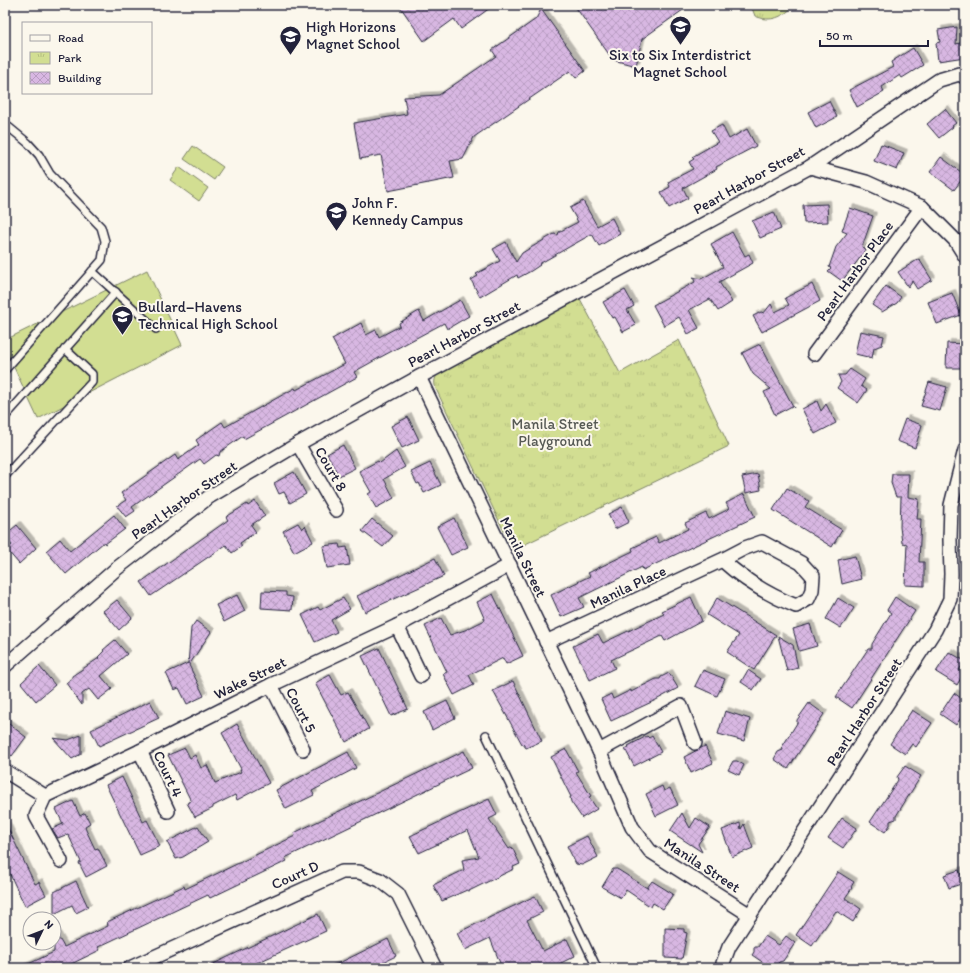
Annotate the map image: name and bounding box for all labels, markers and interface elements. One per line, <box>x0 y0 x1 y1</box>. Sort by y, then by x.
school or university icon: Six to Six Interdistrict Magnet School <box>667 13 693 46</box>
place label: High Horizons Magnet School <box>306 18 401 53</box>
legend <box>22 22 152 94</box>
scale bar <box>820 22 928 48</box>
school or university icon: High Horizons Magnet School <box>277 23 303 56</box>
text: 50 m <box>826 29 852 43</box>
text: Road <box>58 31 84 45</box>
place label: Six to Six Interdistrict Magnet School <box>609 46 751 81</box>
text: Park <box>58 51 82 65</box>
text: Building <box>58 71 102 85</box>
street label: Pearl Harbor Street <box>690 142 808 218</box>
place label: John F. Kennedy Campus <box>352 194 464 229</box>
school or university icon: John F. Kennedy Campus <box>323 199 349 232</box>
street label: Pearl Harbor Place <box>813 217 897 325</box>
street label: Pearl Harbor Street <box>405 297 524 371</box>
place label: Bullard–Havens Technical High School <box>138 298 278 333</box>
school or university icon: Bullard–Havens Technical High School <box>110 303 136 336</box>
park label: Manila Street Playground <box>511 415 599 450</box>
street label: Court 8 <box>311 443 351 495</box>
street label: Pearl Harbor Street <box>128 457 241 543</box>
street label: Manila Street <box>496 514 550 600</box>
street label: Manila Place <box>587 561 669 613</box>
street label: Wake Street <box>211 653 289 703</box>
street label: Pearl Harbor Street <box>822 654 906 769</box>
street label: Court 5 <box>282 684 320 736</box>
street label: Court 4 <box>149 748 187 800</box>
street label: Manila Street <box>661 834 744 897</box>
street label: Court D <box>269 857 321 893</box>
north arrow <box>22 911 62 951</box>
text: N <box>42 917 56 932</box>

